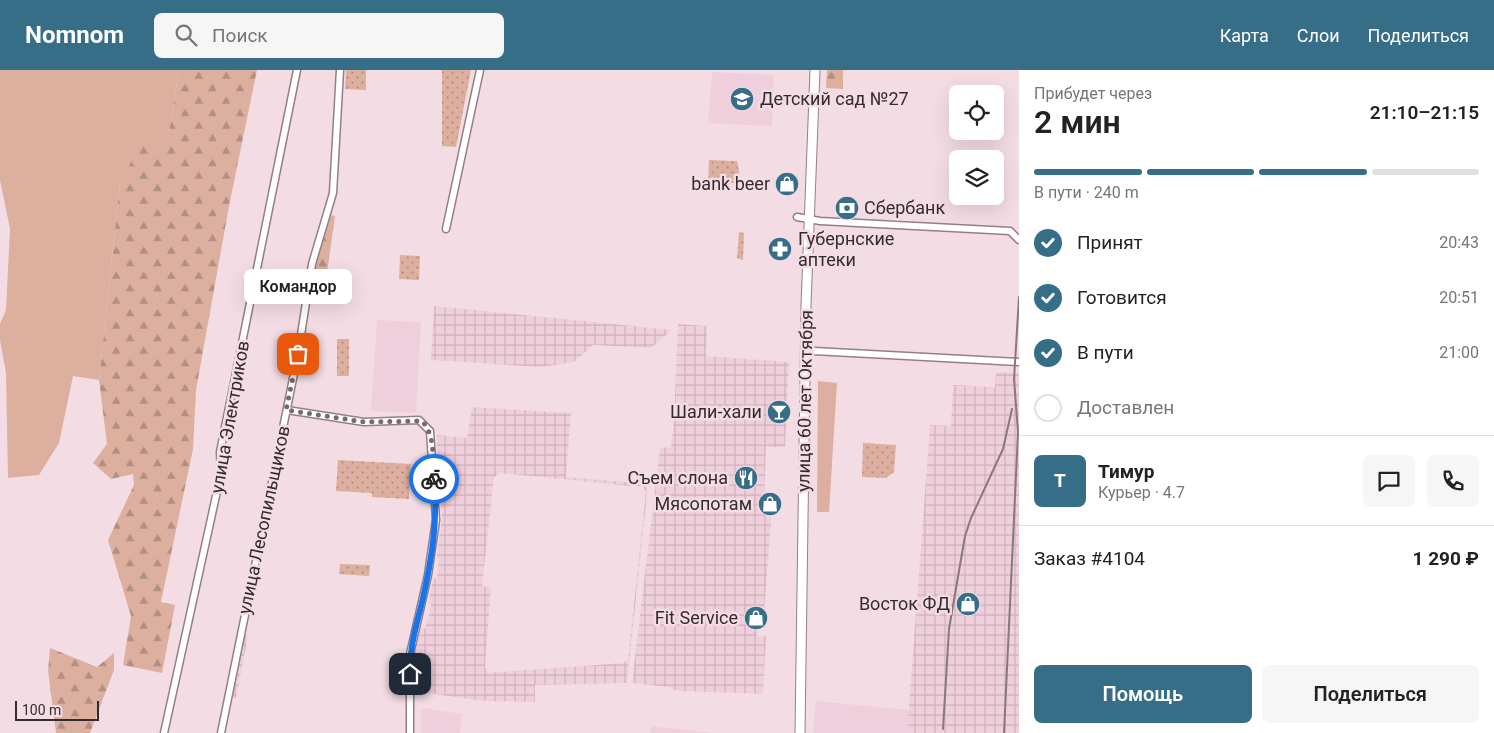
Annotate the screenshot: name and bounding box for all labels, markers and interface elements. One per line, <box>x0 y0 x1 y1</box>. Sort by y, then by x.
search box <box>154 13 504 58</box>
text: Nomnom <box>25 21 124 49</box>
icon: search <box>172 21 200 49</box>
text: Поиск <box>212 24 268 47</box>
text: Карта <box>1220 25 1269 46</box>
text: Слои <box>1297 25 1340 46</box>
text: Поделиться <box>1368 25 1469 46</box>
text: Прибудет через <box>1034 84 1152 103</box>
map controls <box>949 85 1004 205</box>
button: locate <box>949 85 1004 140</box>
school or university icon: Детский сад №27 <box>729 86 755 112</box>
place label: Детский сад №27 <box>760 88 909 109</box>
text: 21:10–21:15 <box>1370 101 1479 124</box>
text: 2 мин <box>1034 103 1121 141</box>
button: layers <box>949 150 1004 205</box>
shop icon: bank beer <box>774 171 800 197</box>
place label: bank beer <box>691 173 770 194</box>
text: В пути · 240 m <box>1034 183 1139 202</box>
bank icon: Сбербанк <box>834 195 860 221</box>
place label: Сбербанк <box>864 197 945 218</box>
place label: Губернские аптеки <box>798 228 894 270</box>
icon: check <box>1034 229 1062 257</box>
text: Принят <box>1077 231 1143 254</box>
text: 20:43 <box>1439 233 1479 252</box>
pharmacy icon: Губернские аптеки <box>767 236 793 262</box>
callout: Командор <box>244 269 352 304</box>
text: Командор <box>260 277 336 296</box>
icon: check <box>1034 284 1062 312</box>
text: Готовится <box>1077 286 1167 309</box>
text: 20:51 <box>1439 288 1479 307</box>
street label: улица 60 лет Октября <box>792 310 817 492</box>
pin <box>277 333 319 375</box>
street label: улица Электриков <box>206 339 253 495</box>
icon: check <box>1034 339 1062 367</box>
icon: bag <box>284 340 312 368</box>
text: В пути <box>1077 341 1134 364</box>
text: 21:00 <box>1439 343 1479 362</box>
text: Доставлен <box>1077 396 1174 419</box>
bar icon: Шали-хали <box>766 399 792 425</box>
place label: Шали-хали <box>670 401 762 422</box>
street label: улица Лесопильщиков <box>233 424 294 616</box>
courier <box>409 454 459 504</box>
button: chat <box>1363 455 1415 507</box>
button: phone <box>1427 455 1479 507</box>
text: Тимур <box>1098 460 1154 483</box>
icon: bike <box>420 465 448 493</box>
restaurant icon: Съем слона <box>733 465 759 491</box>
place label: Съем слона <box>627 467 728 488</box>
text: Т <box>1054 469 1066 492</box>
text: Курьер · 4.7 <box>1098 483 1185 502</box>
shop icon: Мясопотам <box>757 491 783 517</box>
place label: Мясопотам <box>655 493 752 514</box>
text: Заказ #4104 <box>1034 547 1145 570</box>
text: 1 290 ₽ <box>1413 547 1479 570</box>
shop icon: Восток ФД <box>955 591 981 617</box>
place label: Восток ФД <box>859 593 950 614</box>
shop icon: Fit Service <box>743 605 769 631</box>
place label: Fit Service <box>655 607 738 628</box>
pin <box>389 653 431 695</box>
icon: home <box>396 660 424 688</box>
button: Помощь <box>1034 665 1252 723</box>
button: Поделиться <box>1262 665 1479 723</box>
scale bar <box>15 698 99 721</box>
text: 100 m <box>22 702 61 718</box>

